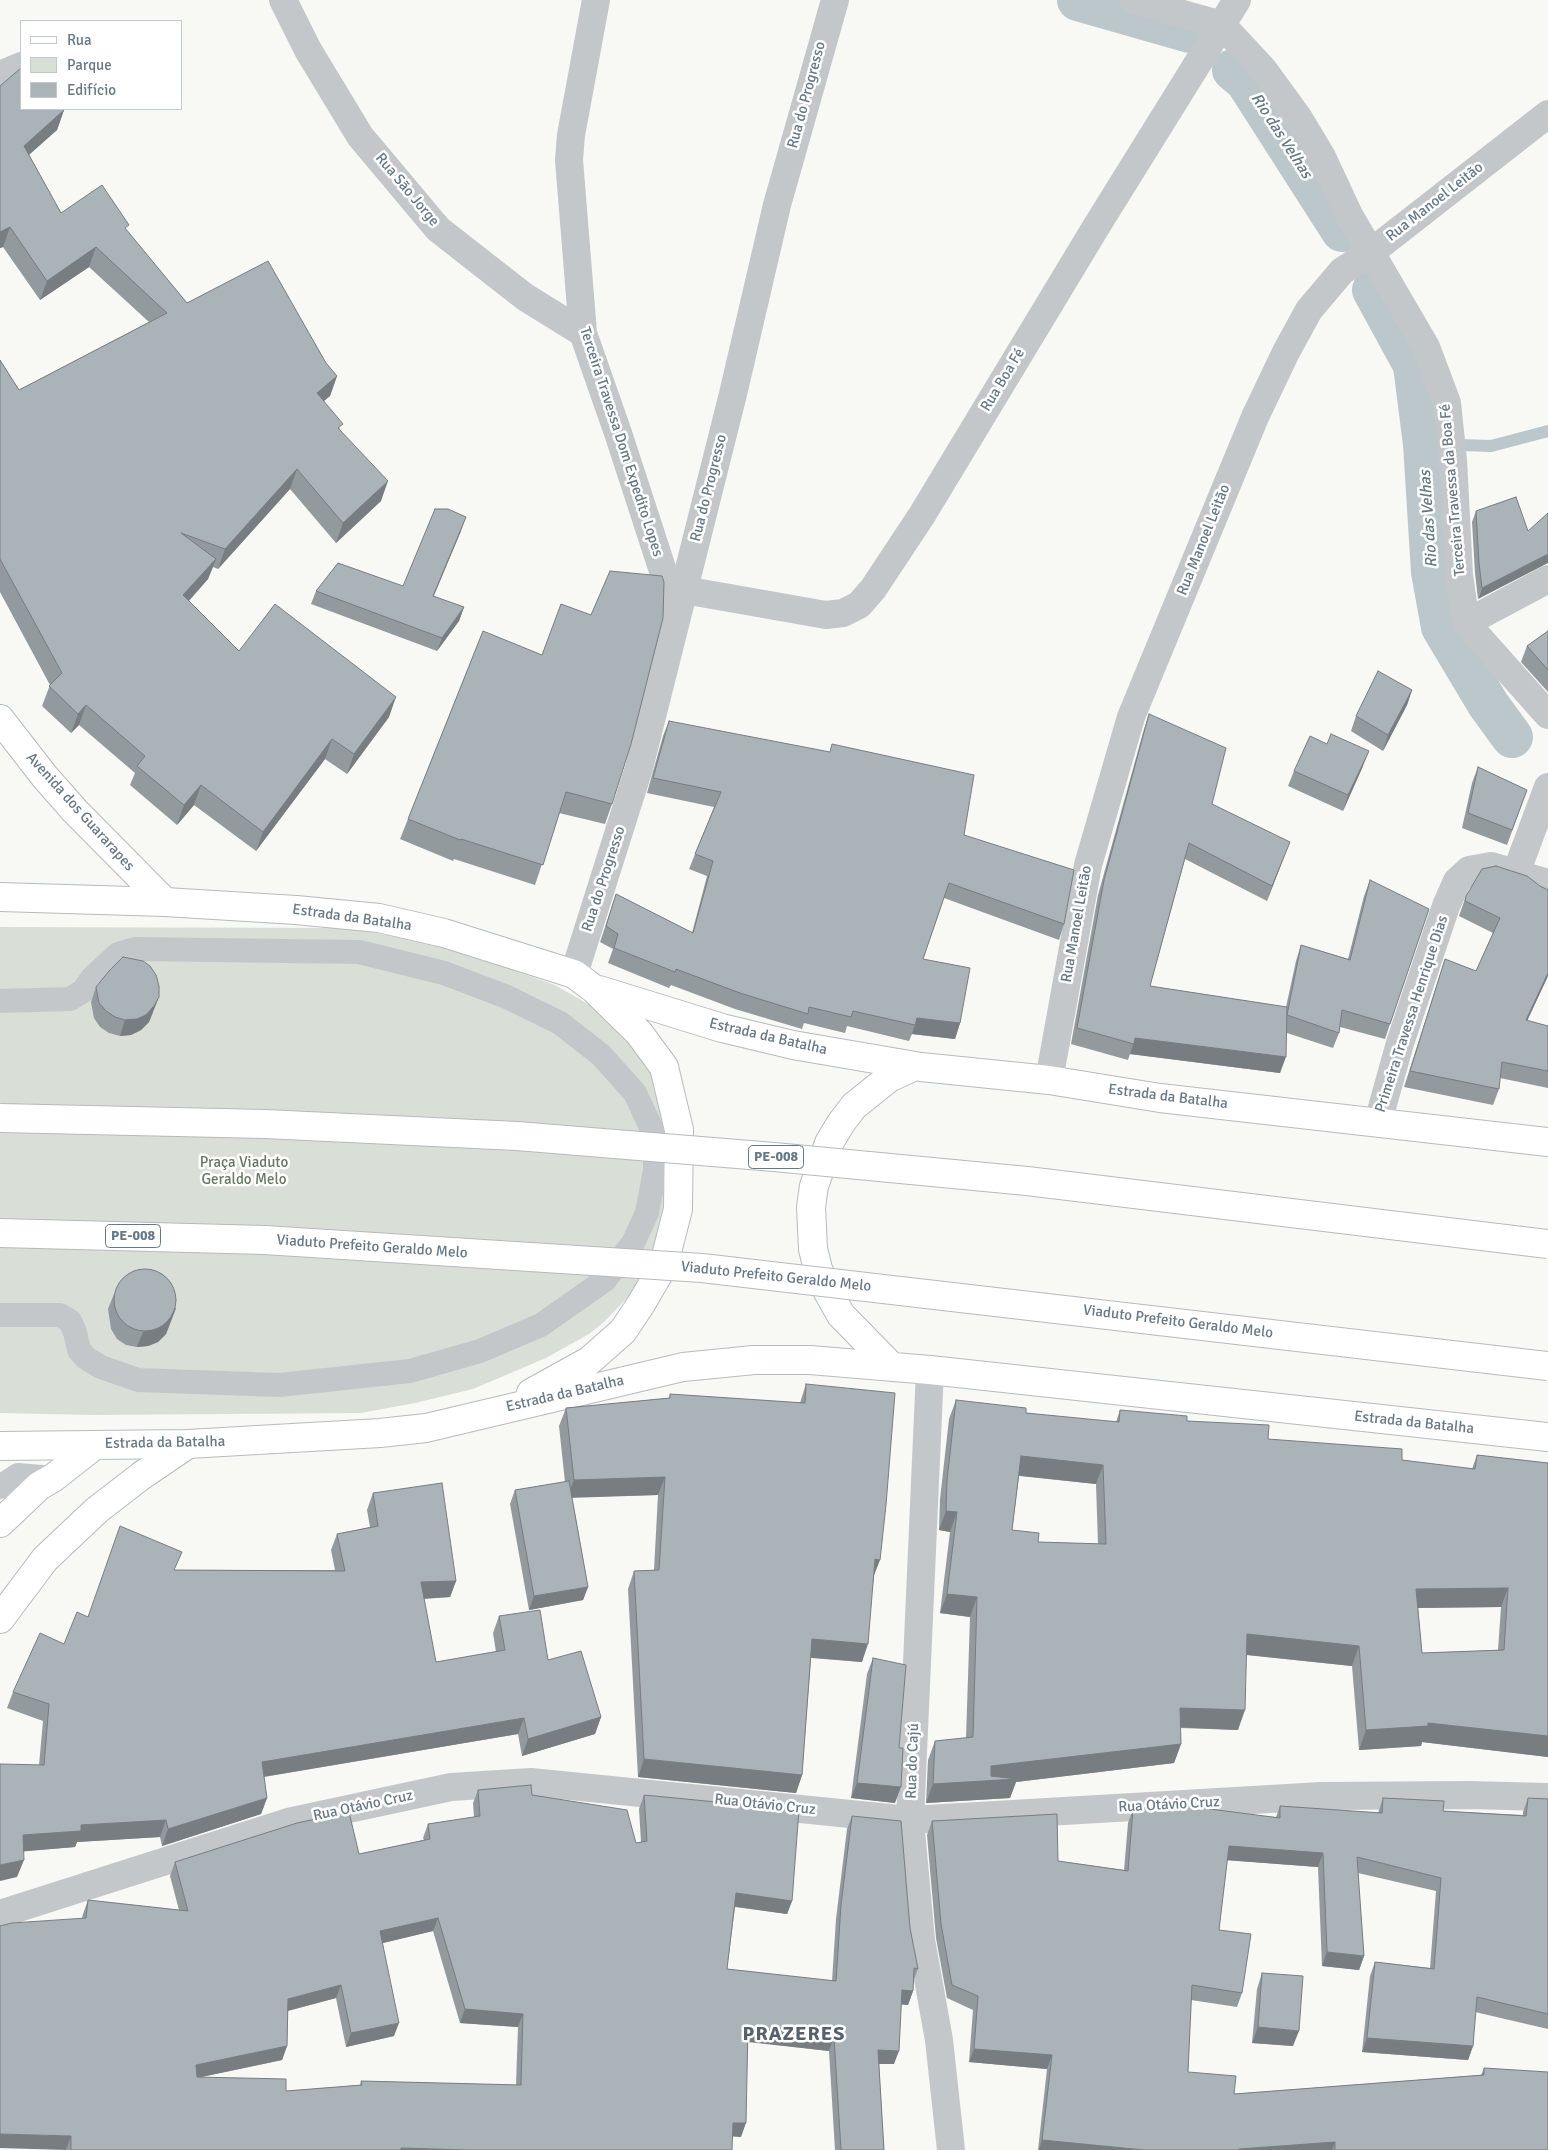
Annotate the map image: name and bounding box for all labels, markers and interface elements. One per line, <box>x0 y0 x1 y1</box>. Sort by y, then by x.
legend <box>20 20 182 110</box>
text: Rua <box>67 31 92 49</box>
street label: Rua do Progresso <box>784 40 830 150</box>
text: Parque <box>67 56 112 74</box>
text: Edifício <box>67 81 116 99</box>
water label: Rio das Velhas <box>1246 90 1316 182</box>
street label: Rua São Jorge <box>371 150 443 230</box>
street label: Rua Manoel Leitão <box>1383 159 1487 245</box>
street label: Terceira Travessa Dom Expedito Lopes <box>575 325 667 559</box>
street label: Rua Boa Fé <box>977 345 1029 415</box>
street label: Terceira Travessa da Boa Fé <box>1437 403 1469 577</box>
street label: Rua do Progresso <box>687 433 731 543</box>
water label: Rio das Velhas <box>1416 470 1442 568</box>
street label: Rua Manoel Leitão <box>1174 482 1234 598</box>
street label: Avenida dos Guararapes <box>22 749 138 875</box>
street label: Rua do Progresso <box>578 824 630 934</box>
street label: Rua Manoel Leitão <box>1058 864 1096 984</box>
street label: Estrada da Batalha <box>291 901 413 935</box>
street label: Primeira Travessa Henrique Dias <box>1372 913 1452 1115</box>
street label: Estrada da Batalha <box>707 1015 829 1059</box>
street label: Estrada da Batalha <box>1107 1081 1229 1113</box>
road number: PE-008 <box>748 1146 804 1168</box>
park label: Praça Viaduto Geraldo Melo <box>200 1154 288 1189</box>
road number: PE-008 <box>106 1224 160 1248</box>
street label: Viaduto Prefeito Geraldo Melo <box>276 1231 468 1263</box>
street label: Viaduto Prefeito Geraldo Melo <box>680 1258 872 1296</box>
street label: Viaduto Prefeito Geraldo Melo <box>1082 1301 1274 1343</box>
street label: Estrada da Batalha <box>504 1372 626 1416</box>
street label: Estrada da Batalha <box>1353 1408 1475 1438</box>
street label: Estrada da Batalha <box>105 1433 225 1453</box>
street label: Rua do Cajú <box>903 1723 923 1799</box>
street label: Rua Otávio Cruz <box>311 1787 415 1825</box>
street label: Rua Otávio Cruz <box>714 1791 816 1819</box>
street label: Rua Otávio Cruz <box>1118 1793 1220 1817</box>
district label: PRAZERES <box>742 2023 846 2047</box>

